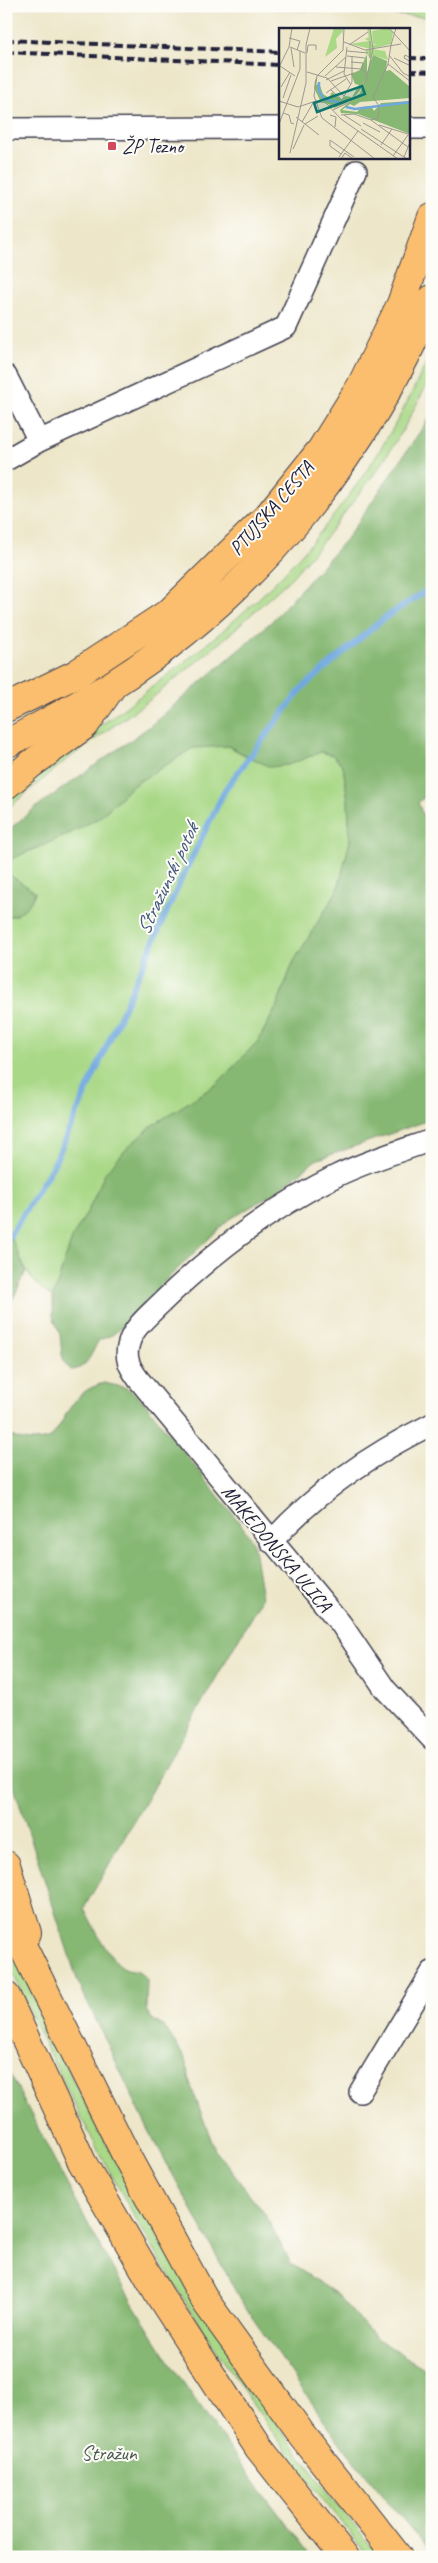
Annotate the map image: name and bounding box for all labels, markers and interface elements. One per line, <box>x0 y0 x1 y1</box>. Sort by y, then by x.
inset map <box>279 28 410 159</box>
place label: ŽP Tezno <box>122 134 185 159</box>
marker: ŽP Tezno <box>106 140 118 152</box>
street label: PTUJSKA CESTA <box>224 455 320 561</box>
water label: Stražunski potok <box>130 815 206 939</box>
street label: MAKEDONSKA ULICA <box>216 1480 338 1618</box>
park label: Stražun <box>81 2441 138 2466</box>

